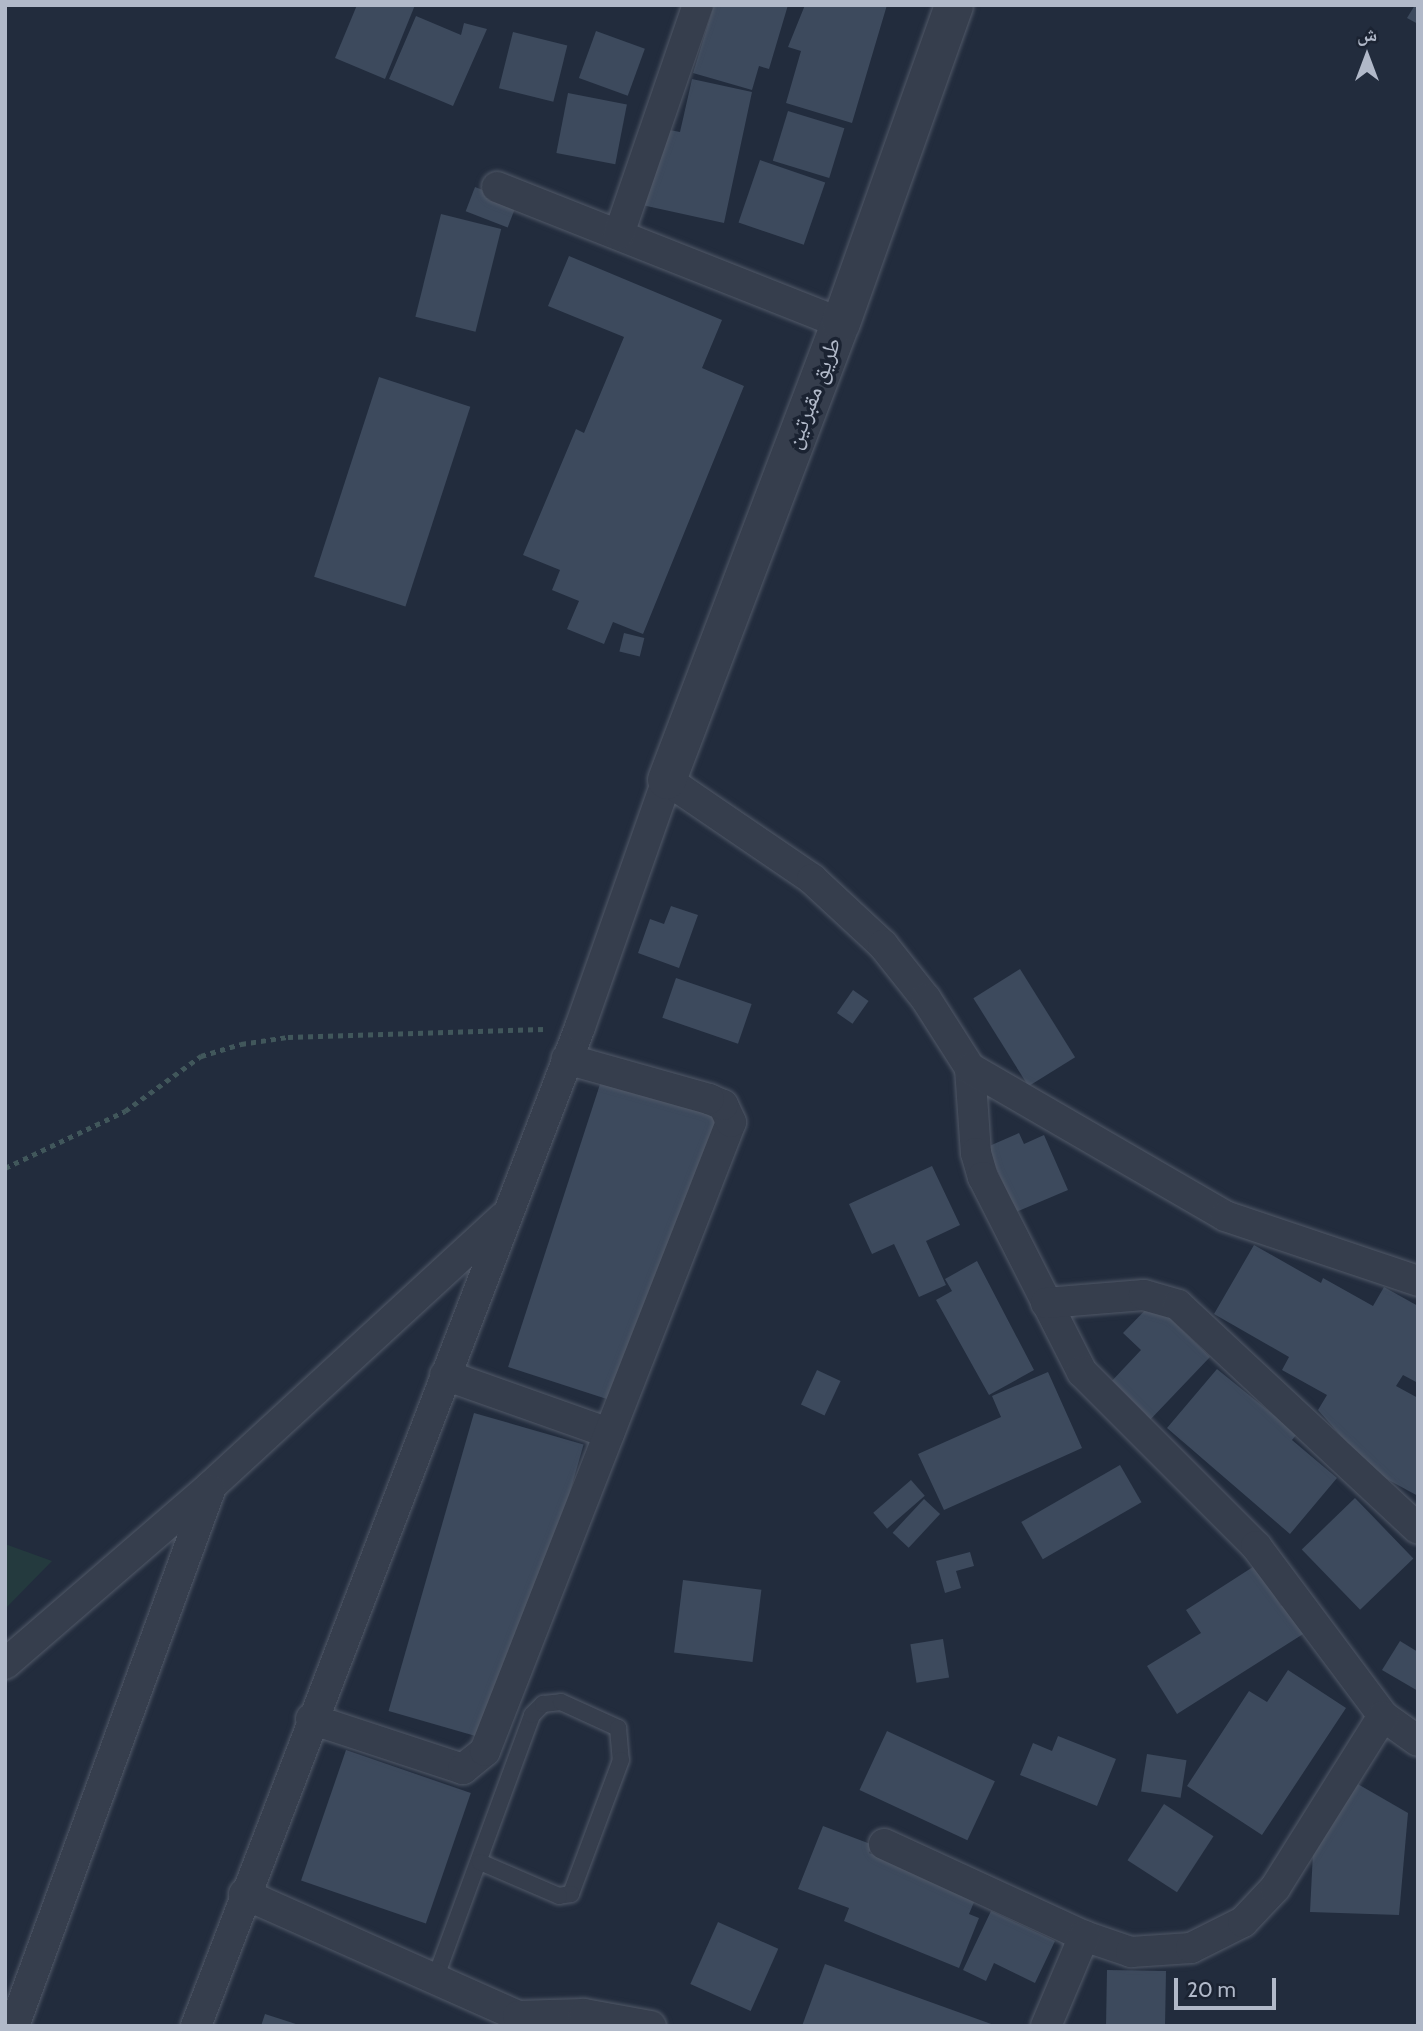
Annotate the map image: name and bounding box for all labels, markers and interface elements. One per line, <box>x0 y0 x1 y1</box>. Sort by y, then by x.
north arrow <box>1332 21 1402 91</box>
text: ش <box>1357 23 1377 46</box>
street label: طريق مقبرتين <box>779 333 847 453</box>
scale bar <box>1178 1965 1280 2009</box>
text: 20 m <box>1187 1977 1236 2002</box>

